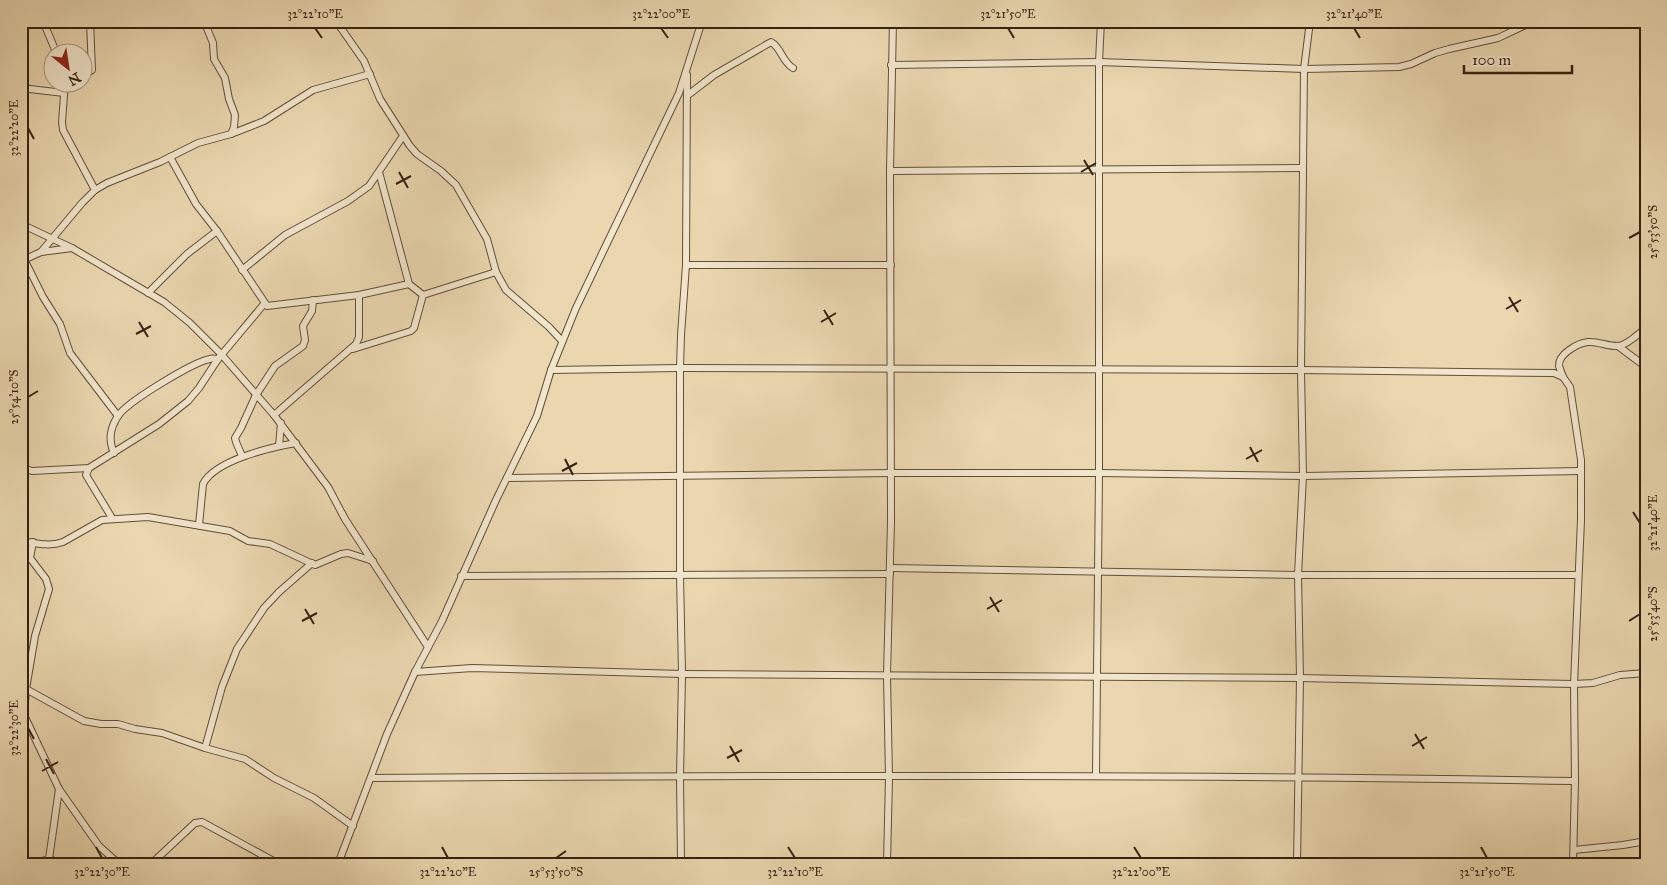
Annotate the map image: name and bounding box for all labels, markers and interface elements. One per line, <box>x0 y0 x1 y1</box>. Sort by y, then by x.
text: 32°22'10"E <box>287 7 343 21</box>
text: 32°22'00"E <box>632 7 690 21</box>
text: 32°21'50"E <box>980 7 1036 21</box>
text: 32°21'40"E <box>1326 7 1383 21</box>
north arrow <box>42 42 92 92</box>
scale bar <box>1464 42 1572 74</box>
text: 100 m <box>1472 51 1512 69</box>
text: N <box>65 68 84 89</box>
text: 32°22'20"E <box>7 99 21 156</box>
text: 25°53'50"S <box>1646 205 1660 259</box>
text: 25°54'10"S <box>7 369 21 424</box>
text: 32°21'40"E <box>1646 494 1660 551</box>
text: 25°53'40"S <box>1646 586 1660 642</box>
text: 32°22'30"E <box>7 700 21 756</box>
text: 32°22'30"E <box>74 865 130 879</box>
text: 32°22'20"E <box>420 865 477 879</box>
text: 25°53'50"S <box>529 865 583 879</box>
text: 32°22'10"E <box>767 865 823 879</box>
text: 32°22'00"E <box>1112 865 1170 879</box>
text: 32°21'50"E <box>1459 865 1515 879</box>

